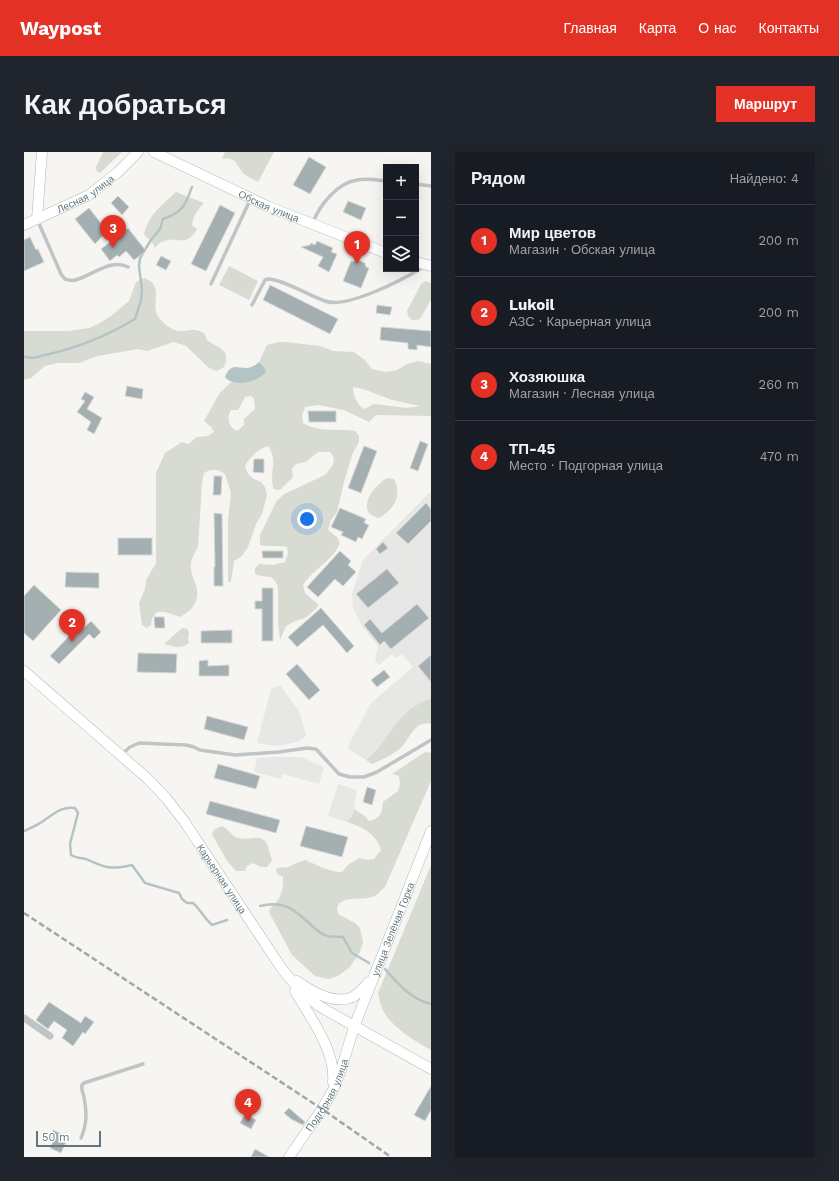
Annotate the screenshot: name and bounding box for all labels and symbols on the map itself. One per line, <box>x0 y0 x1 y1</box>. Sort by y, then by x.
street label: Лесная улица <box>55 172 116 215</box>
street label: Обская улица <box>237 188 301 224</box>
pin: 3 <box>100 215 126 248</box>
pin: 1 <box>344 231 370 264</box>
your location <box>297 509 317 529</box>
pin: 2 <box>59 609 85 642</box>
street label: Карьерная улица <box>195 842 249 916</box>
street label: улица Зелёная Горка <box>370 880 416 978</box>
street label: Подгорная улица <box>303 1057 350 1133</box>
pin: 4 <box>235 1089 261 1122</box>
scale bar <box>36 1129 101 1148</box>

